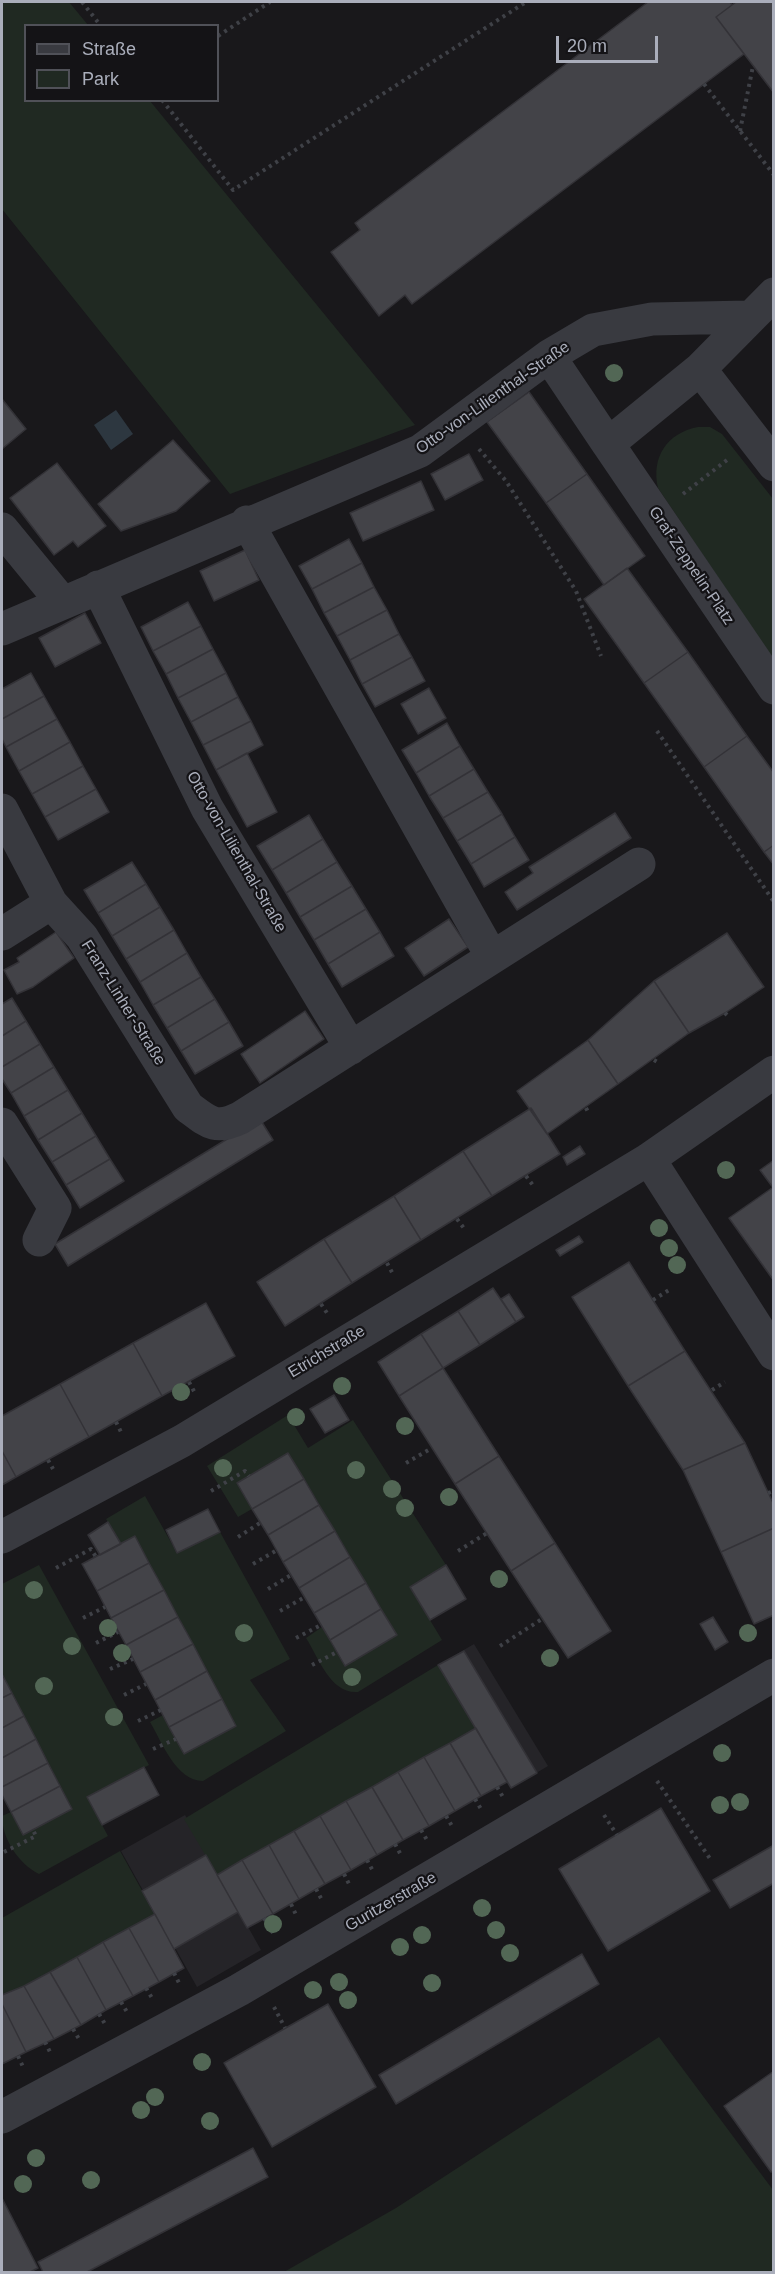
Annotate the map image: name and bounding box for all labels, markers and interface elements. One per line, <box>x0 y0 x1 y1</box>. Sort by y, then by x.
legend <box>24 24 219 102</box>
scale bar <box>559 24 661 62</box>
text: 20 m <box>567 36 607 56</box>
text: Straße <box>82 39 136 59</box>
text: Park <box>82 69 119 89</box>
street label: Otto-von-Lilienthal-Straße <box>412 338 574 458</box>
street label: Graf-Zeppelin-Platz <box>644 503 738 629</box>
street label: Otto-von-Lilienthal-Straße <box>182 768 290 936</box>
street label: Franz-Linher-Straße <box>77 937 169 1069</box>
street label: Etrichstraße <box>285 1322 369 1382</box>
street label: Guritzerstraße <box>342 1868 440 1936</box>

